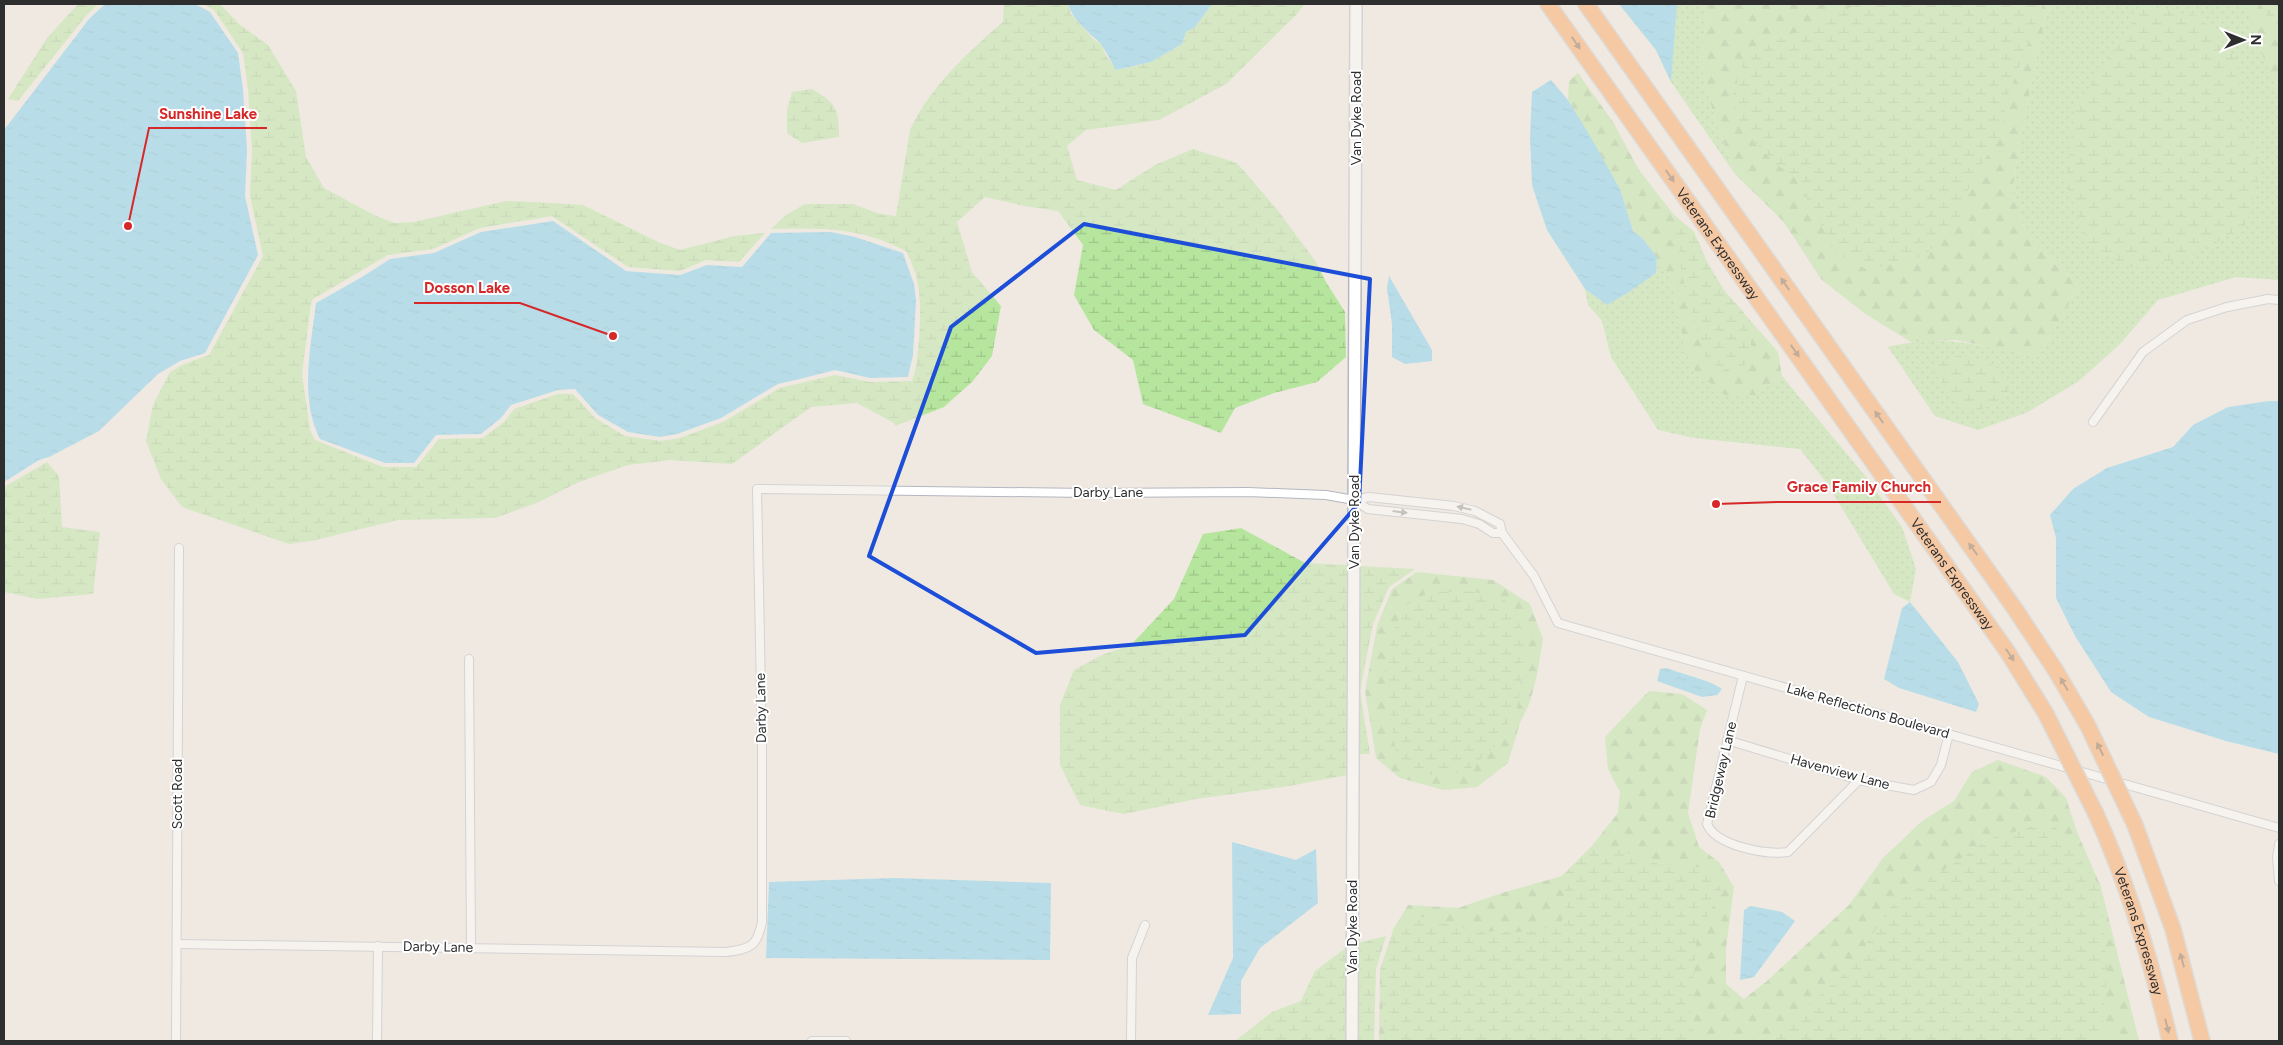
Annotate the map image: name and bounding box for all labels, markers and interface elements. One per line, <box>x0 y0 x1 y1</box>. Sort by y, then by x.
north arrow <box>2218 15 2268 65</box>
text: N <box>2247 35 2264 45</box>
one-way arrow <box>1571 37 1581 50</box>
street label: Van Dyke Road <box>1348 71 1365 165</box>
callout: Sunshine Lake <box>149 98 267 128</box>
text: Sunshine Lake <box>159 105 258 123</box>
one-way arrow <box>1665 169 1675 183</box>
street label: Veterans Expressway <box>1673 184 1764 304</box>
callout: Dosson Lake <box>414 273 520 303</box>
one-way arrow <box>1780 278 1790 291</box>
text: Dosson Lake <box>424 279 511 297</box>
one-way arrow <box>1789 344 1800 357</box>
one-way arrow <box>1874 410 1884 424</box>
callout: Grace Family Church <box>1777 472 1941 502</box>
street label: Van Dyke Road <box>1346 475 1363 569</box>
text: Grace Family Church <box>1787 478 1931 496</box>
street label: Darby Lane <box>1073 484 1143 501</box>
one-way arrow <box>1457 504 1472 512</box>
one-way arrow <box>1392 508 1408 516</box>
street label: Veterans Expressway <box>1907 515 1998 634</box>
one-way arrow <box>1968 542 1978 556</box>
one-way arrow <box>2005 649 2015 662</box>
street label: Darby Lane <box>752 672 770 743</box>
one-way arrow <box>2059 677 2068 690</box>
street label: Lake Reflections Boulevard <box>1785 680 1951 742</box>
street label: Bridgeway Lane <box>1702 720 1740 820</box>
one-way arrow <box>2096 742 2104 756</box>
street label: Havenview Lane <box>1788 751 1892 794</box>
street label: Scott Road <box>169 759 186 829</box>
street label: Veterans Expressway <box>2110 865 2167 998</box>
street label: Van Dyke Road <box>1344 880 1361 974</box>
street label: Darby Lane <box>403 938 474 956</box>
one-way arrow <box>2177 952 2185 967</box>
one-way arrow <box>2163 1018 2171 1033</box>

